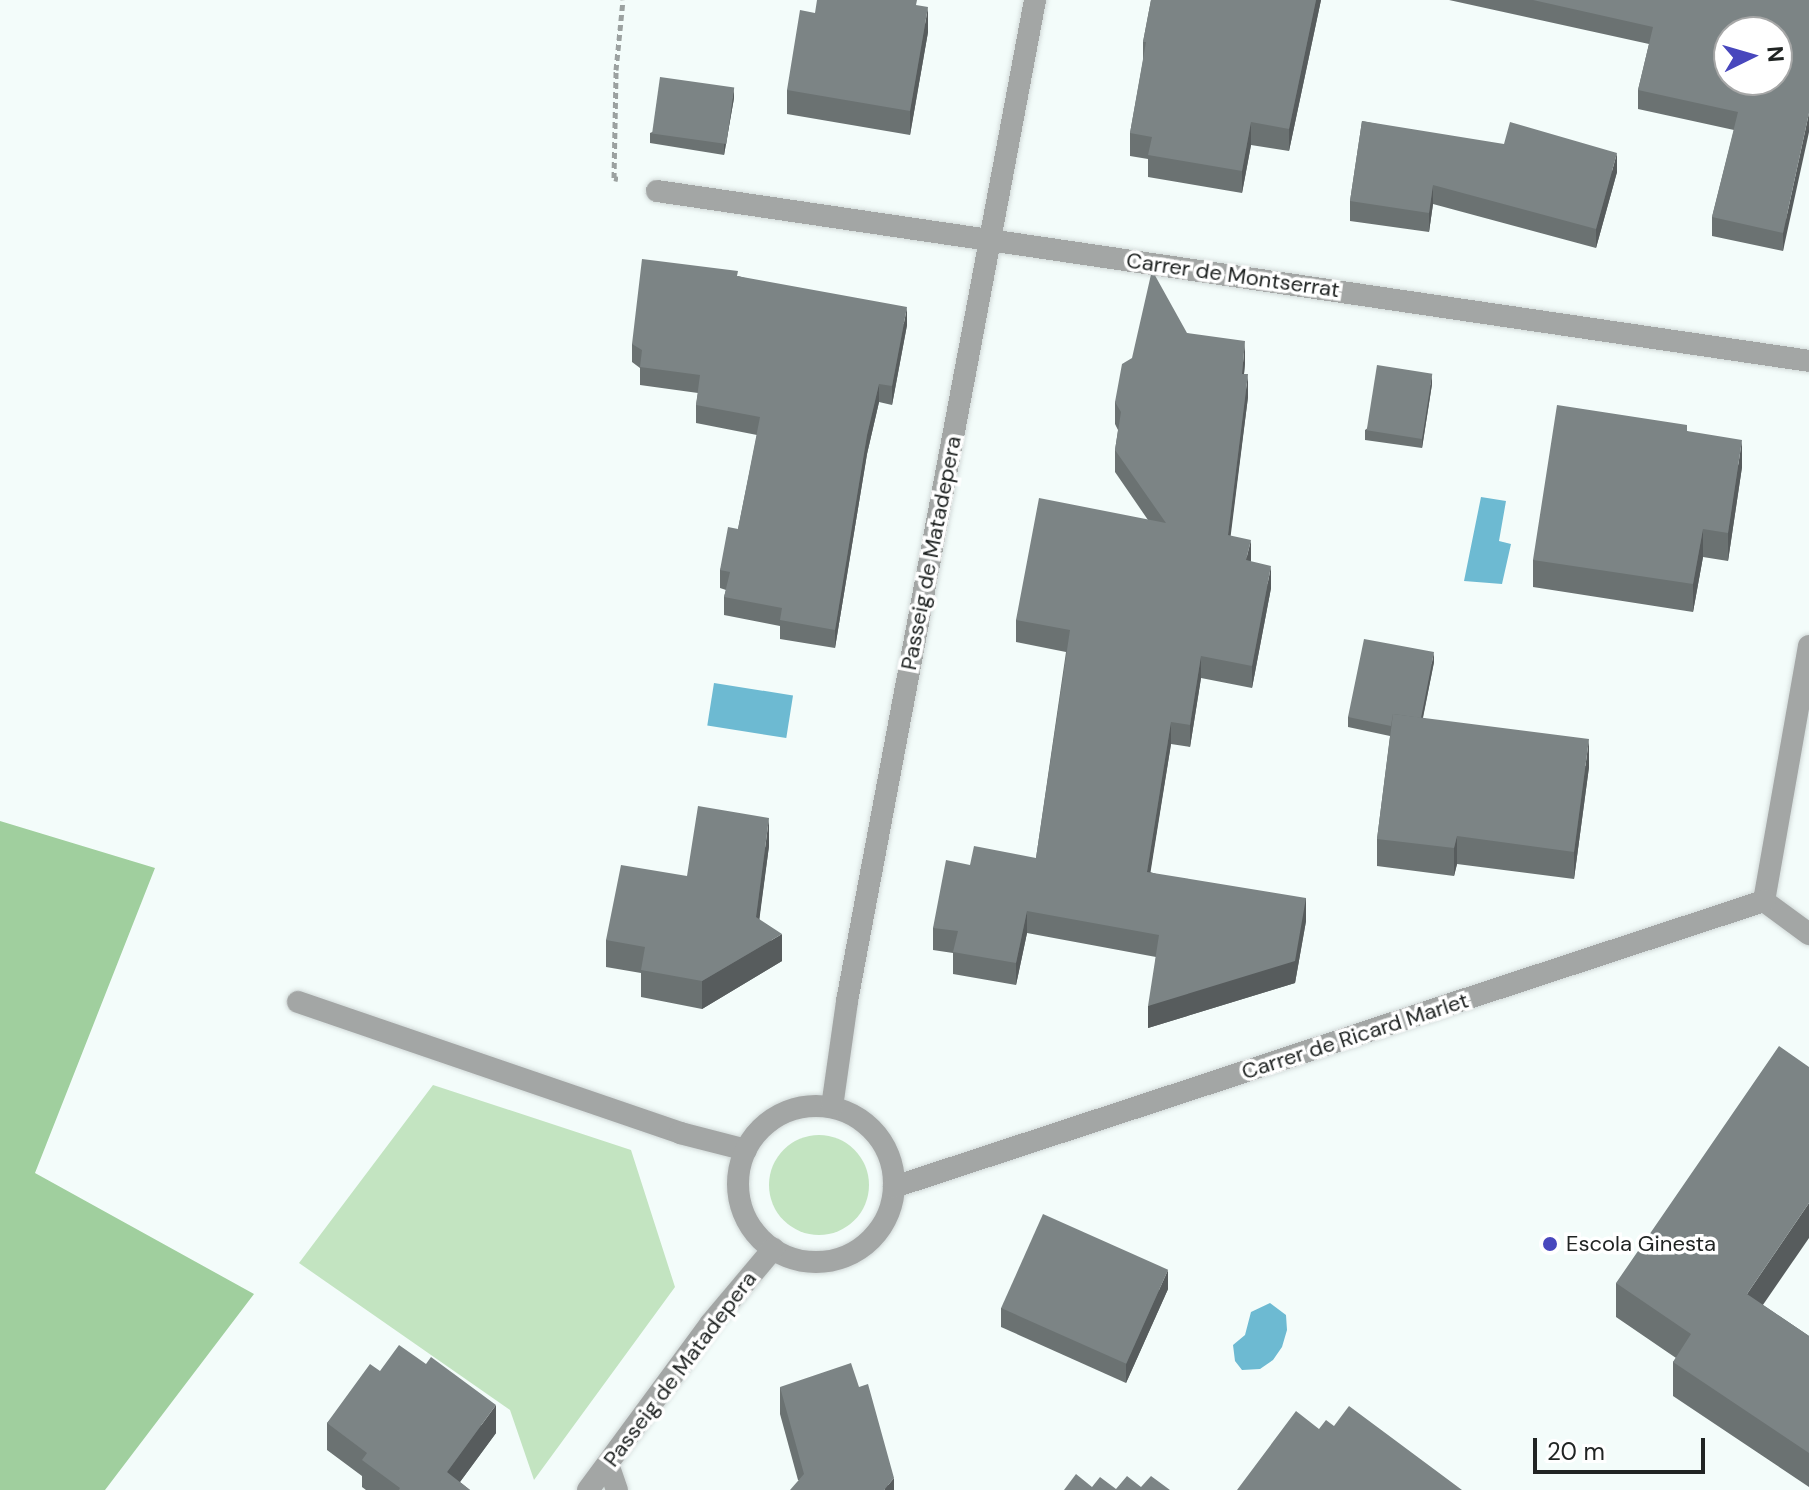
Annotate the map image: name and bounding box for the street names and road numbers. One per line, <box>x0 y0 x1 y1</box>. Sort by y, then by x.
street label: Carrer de Montserrat <box>1125 247 1341 303</box>
street label: Passeig de Matadepera <box>895 434 967 672</box>
street label: Carrer de Ricard Marlet <box>1238 987 1472 1085</box>
street label: Passeig de Matadepera <box>598 1266 762 1472</box>

